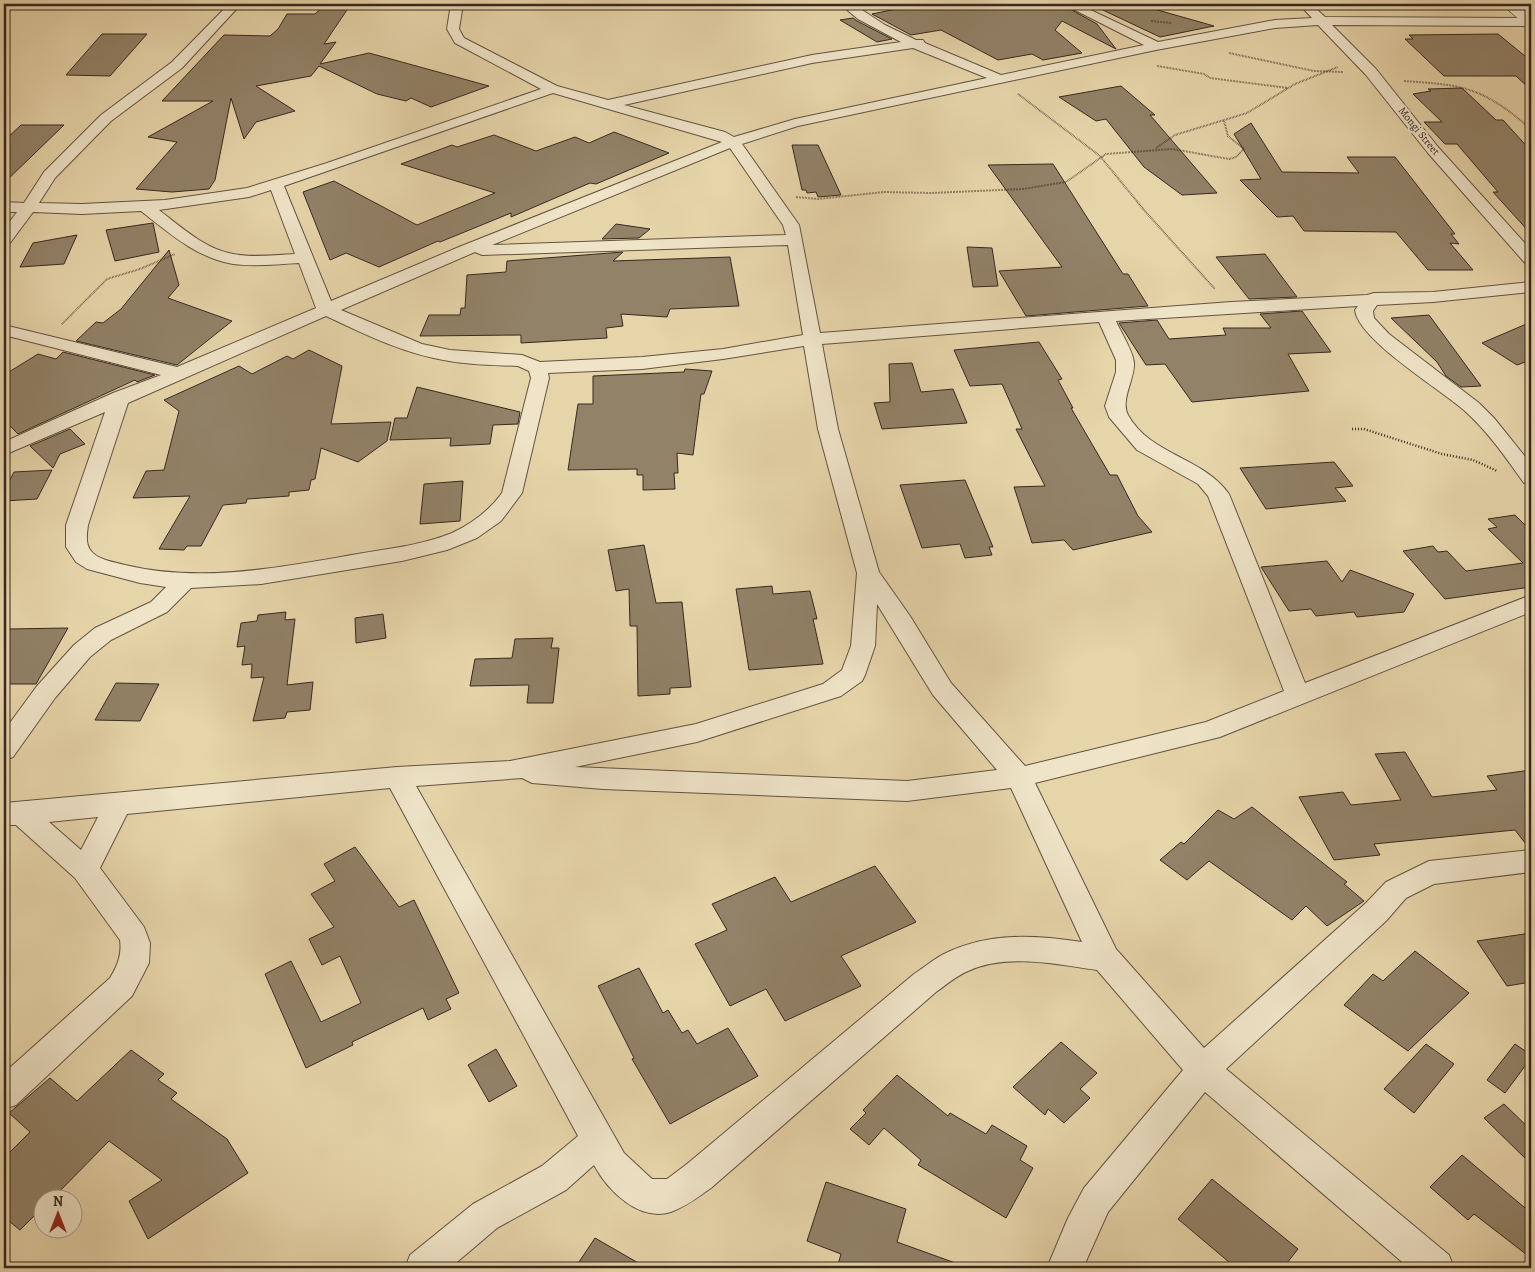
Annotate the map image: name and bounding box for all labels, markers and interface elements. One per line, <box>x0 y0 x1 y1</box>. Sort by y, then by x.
street label: Mongi Street <box>1395 104 1443 159</box>
north arrow <box>32 1190 82 1240</box>
text: N <box>53 1192 63 1211</box>

